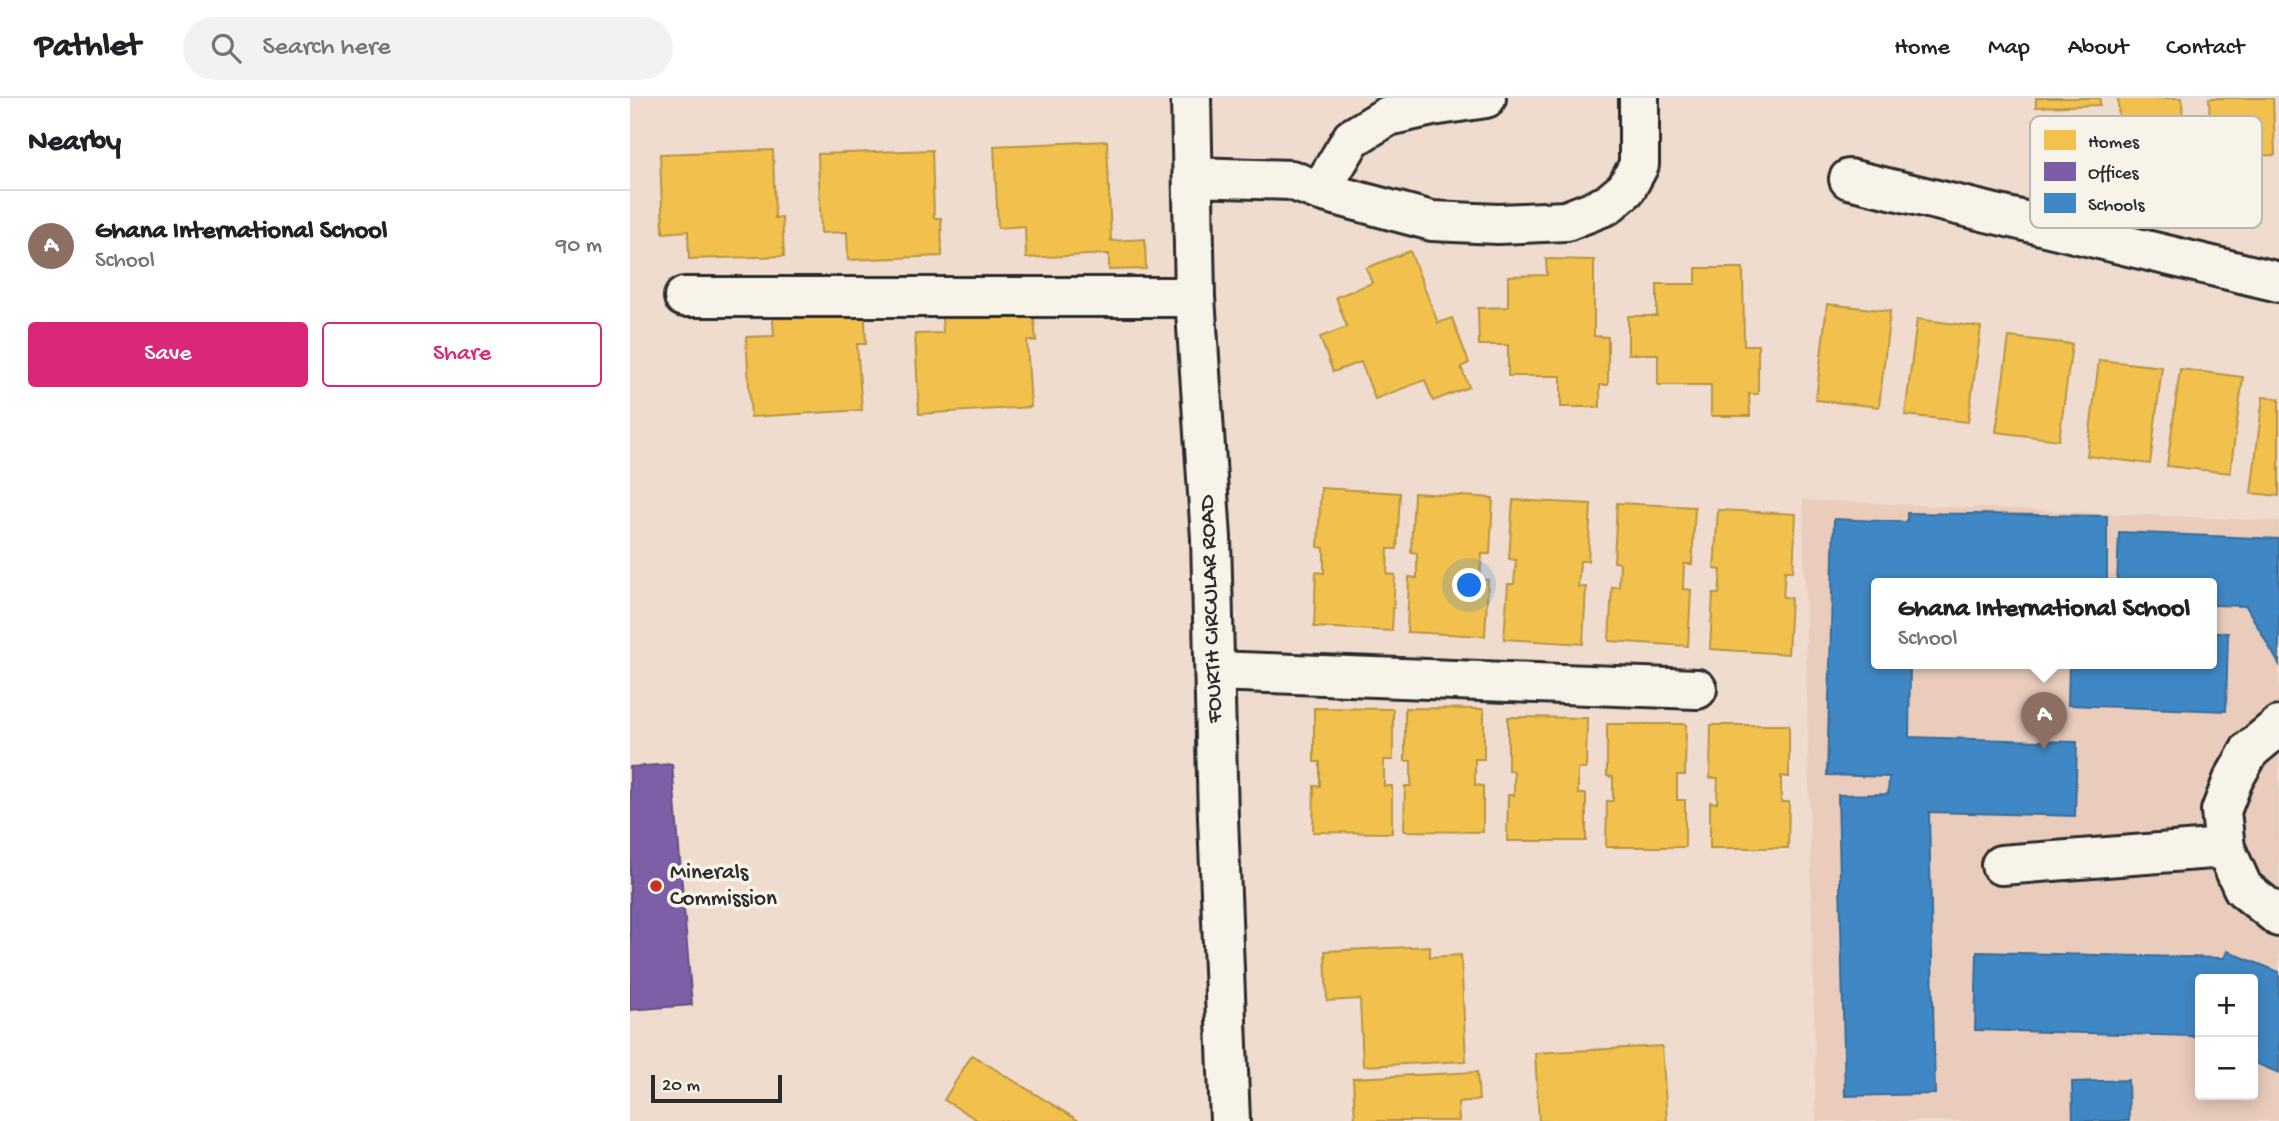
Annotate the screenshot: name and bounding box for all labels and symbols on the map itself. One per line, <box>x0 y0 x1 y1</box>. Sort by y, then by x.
legend <box>2030 116 2262 228</box>
text: Homes <box>2088 132 2140 155</box>
text: Offices <box>2088 163 2139 186</box>
text: Schools <box>2088 195 2145 218</box>
street label: FOURTH CIRCULAR ROAD <box>1194 494 1230 724</box>
your location <box>1452 568 1486 602</box>
pin: A <box>2021 692 2067 750</box>
place label: Minerals Commission <box>670 860 777 913</box>
marker: Minerals Commission <box>648 878 664 894</box>
scale bar <box>651 1072 782 1104</box>

